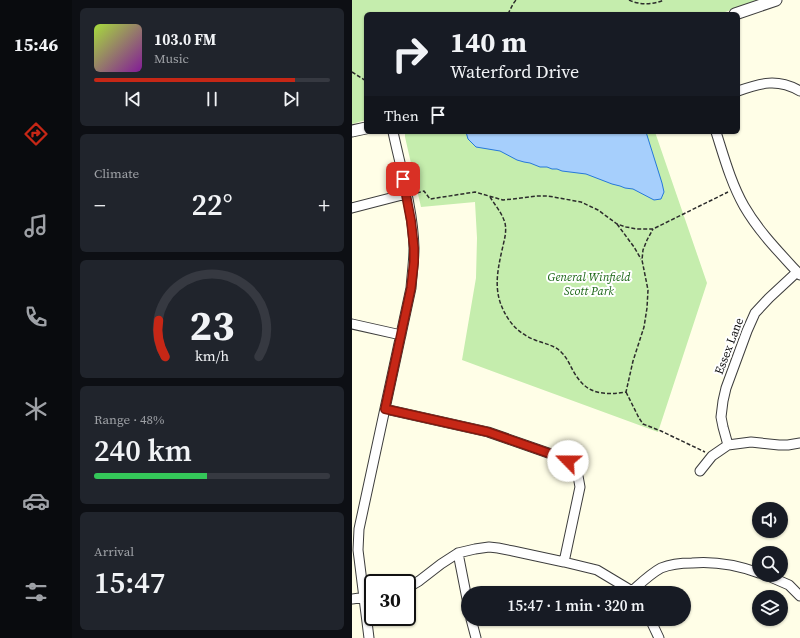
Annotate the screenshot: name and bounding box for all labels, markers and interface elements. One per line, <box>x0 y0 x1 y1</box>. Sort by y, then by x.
text: 140 m <box>450 23 527 61</box>
icon: right <box>384 28 436 80</box>
text: 103.0 FM <box>154 29 216 50</box>
text: 15:46 <box>14 32 58 57</box>
text: Music <box>154 50 189 67</box>
text: Waterford Drive <box>450 59 579 84</box>
icon: previous <box>122 88 144 110</box>
icon: pause <box>201 88 223 110</box>
icon: next <box>280 88 302 110</box>
icon: arrive <box>427 104 449 126</box>
text: Then <box>384 105 419 126</box>
icon: directions <box>22 120 50 148</box>
pin <box>386 162 420 196</box>
text: Climate <box>94 165 139 182</box>
icon: arrive <box>392 168 414 190</box>
text: 22° <box>191 184 233 225</box>
text: − <box>94 190 106 220</box>
text: + <box>318 190 330 220</box>
icon: music <box>22 212 50 240</box>
park label: General Winfield Scott Park <box>548 269 631 299</box>
text: 23 <box>189 297 235 354</box>
icon: phone <box>22 303 50 331</box>
street label: Essex Lane <box>711 315 747 377</box>
text: km/h <box>195 346 229 366</box>
icon: climate <box>22 395 50 423</box>
text: Range · 48% <box>94 411 165 428</box>
text: 240 km <box>94 430 192 471</box>
position arrow <box>547 440 589 482</box>
icon: car <box>22 487 50 515</box>
map controls <box>752 502 788 626</box>
button: sound <box>752 502 788 538</box>
text: Arrival <box>94 543 134 560</box>
button: search <box>752 546 788 582</box>
text: 15:47 <box>94 562 165 603</box>
speed limit sign: 30 <box>364 574 416 626</box>
icon: filters <box>22 578 50 606</box>
button: layers <box>752 590 788 626</box>
text: 15:47 · 1 min · 320 m <box>508 595 644 616</box>

